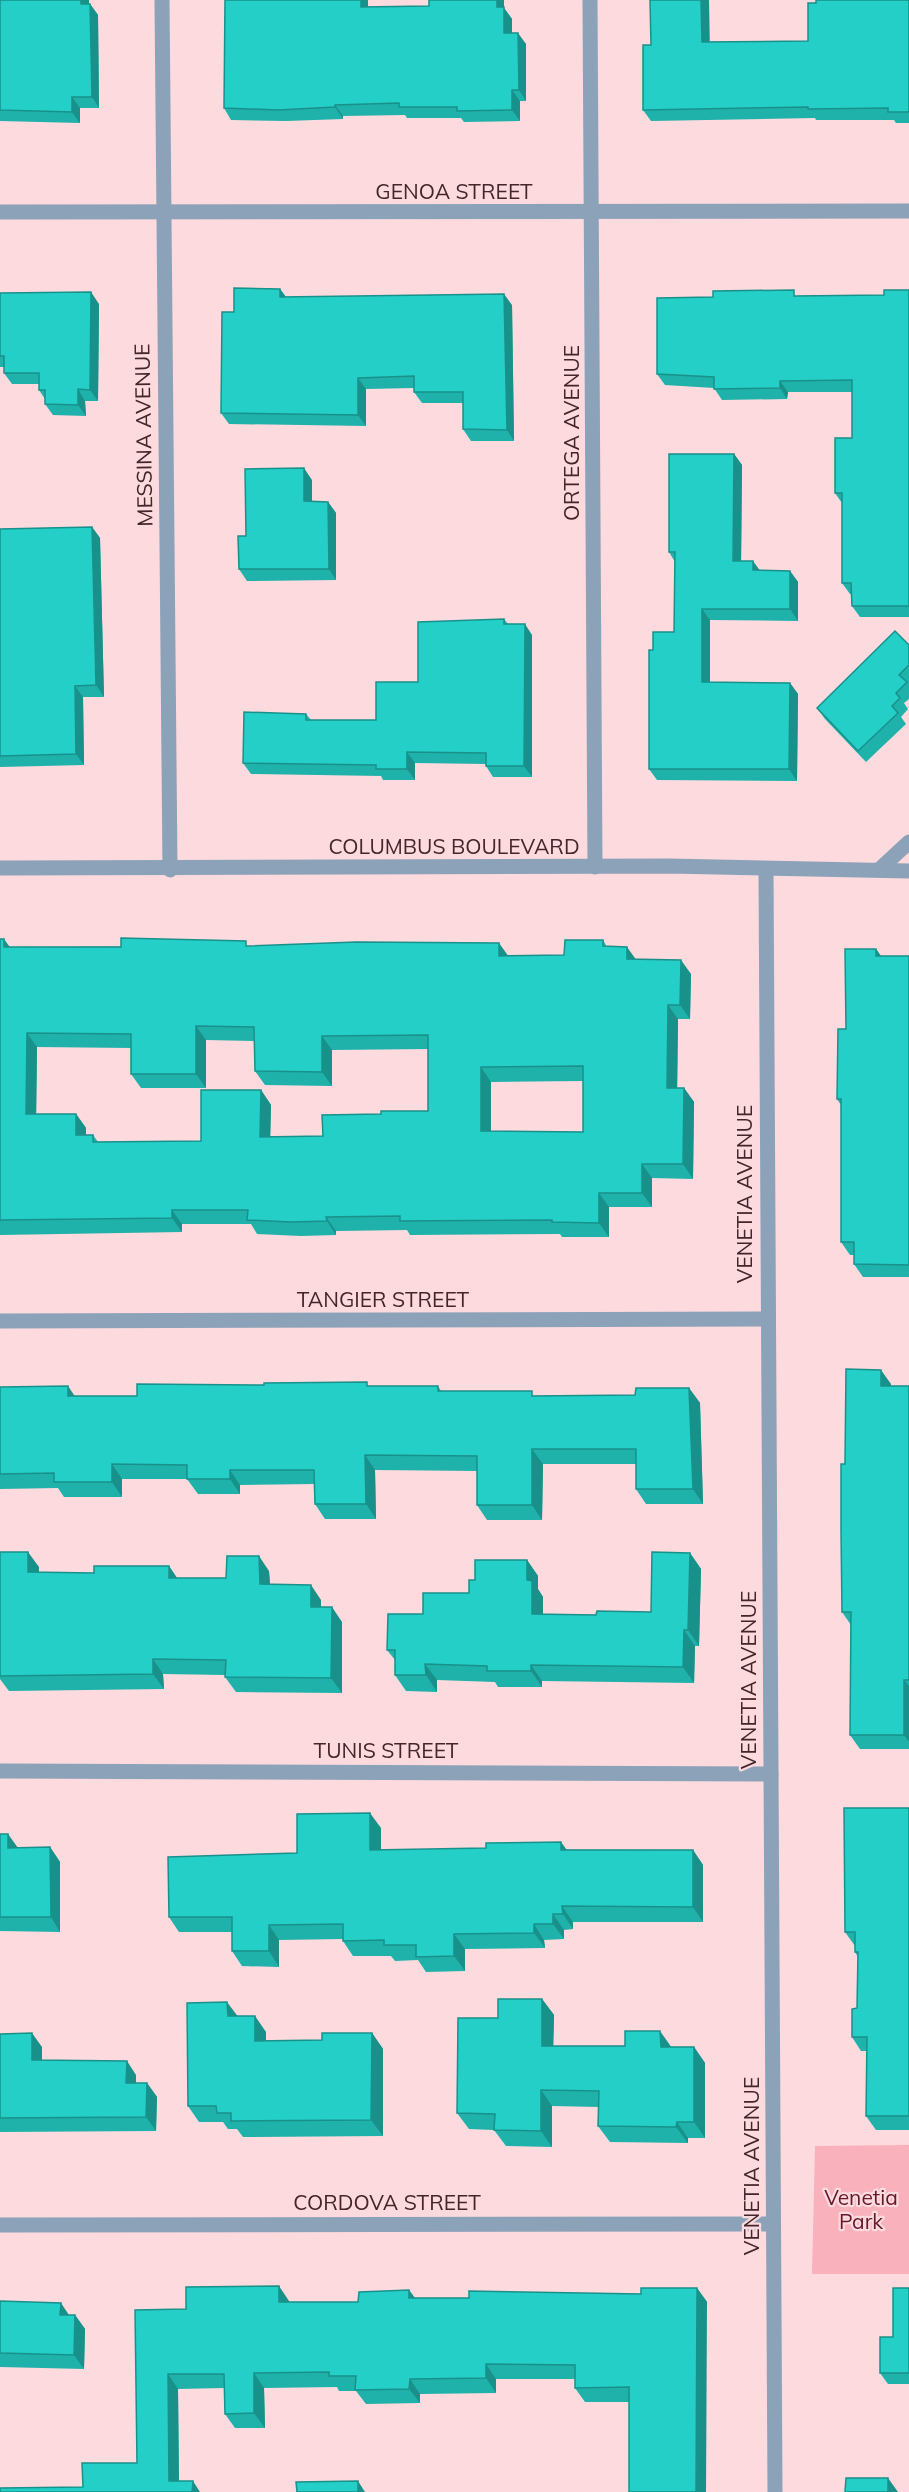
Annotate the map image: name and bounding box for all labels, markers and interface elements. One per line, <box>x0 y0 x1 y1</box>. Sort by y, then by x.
street label: GENOA STREET <box>375 178 533 204</box>
street label: MESSINA AVENUE <box>128 343 158 527</box>
street label: ORTEGA AVENUE <box>558 345 584 521</box>
street label: COLUMBUS BOULEVARD <box>328 833 580 859</box>
street label: VENETIA AVENUE <box>731 1105 757 1283</box>
street label: TANGIER STREET <box>297 1286 470 1312</box>
street label: VENETIA AVENUE <box>735 1591 761 1769</box>
street label: TUNIS STREET <box>314 1737 459 1763</box>
street label: VENETIA AVENUE <box>738 2077 764 2255</box>
park label: Venetia Park <box>824 2184 898 2234</box>
street label: CORDOVA STREET <box>293 2189 481 2215</box>

